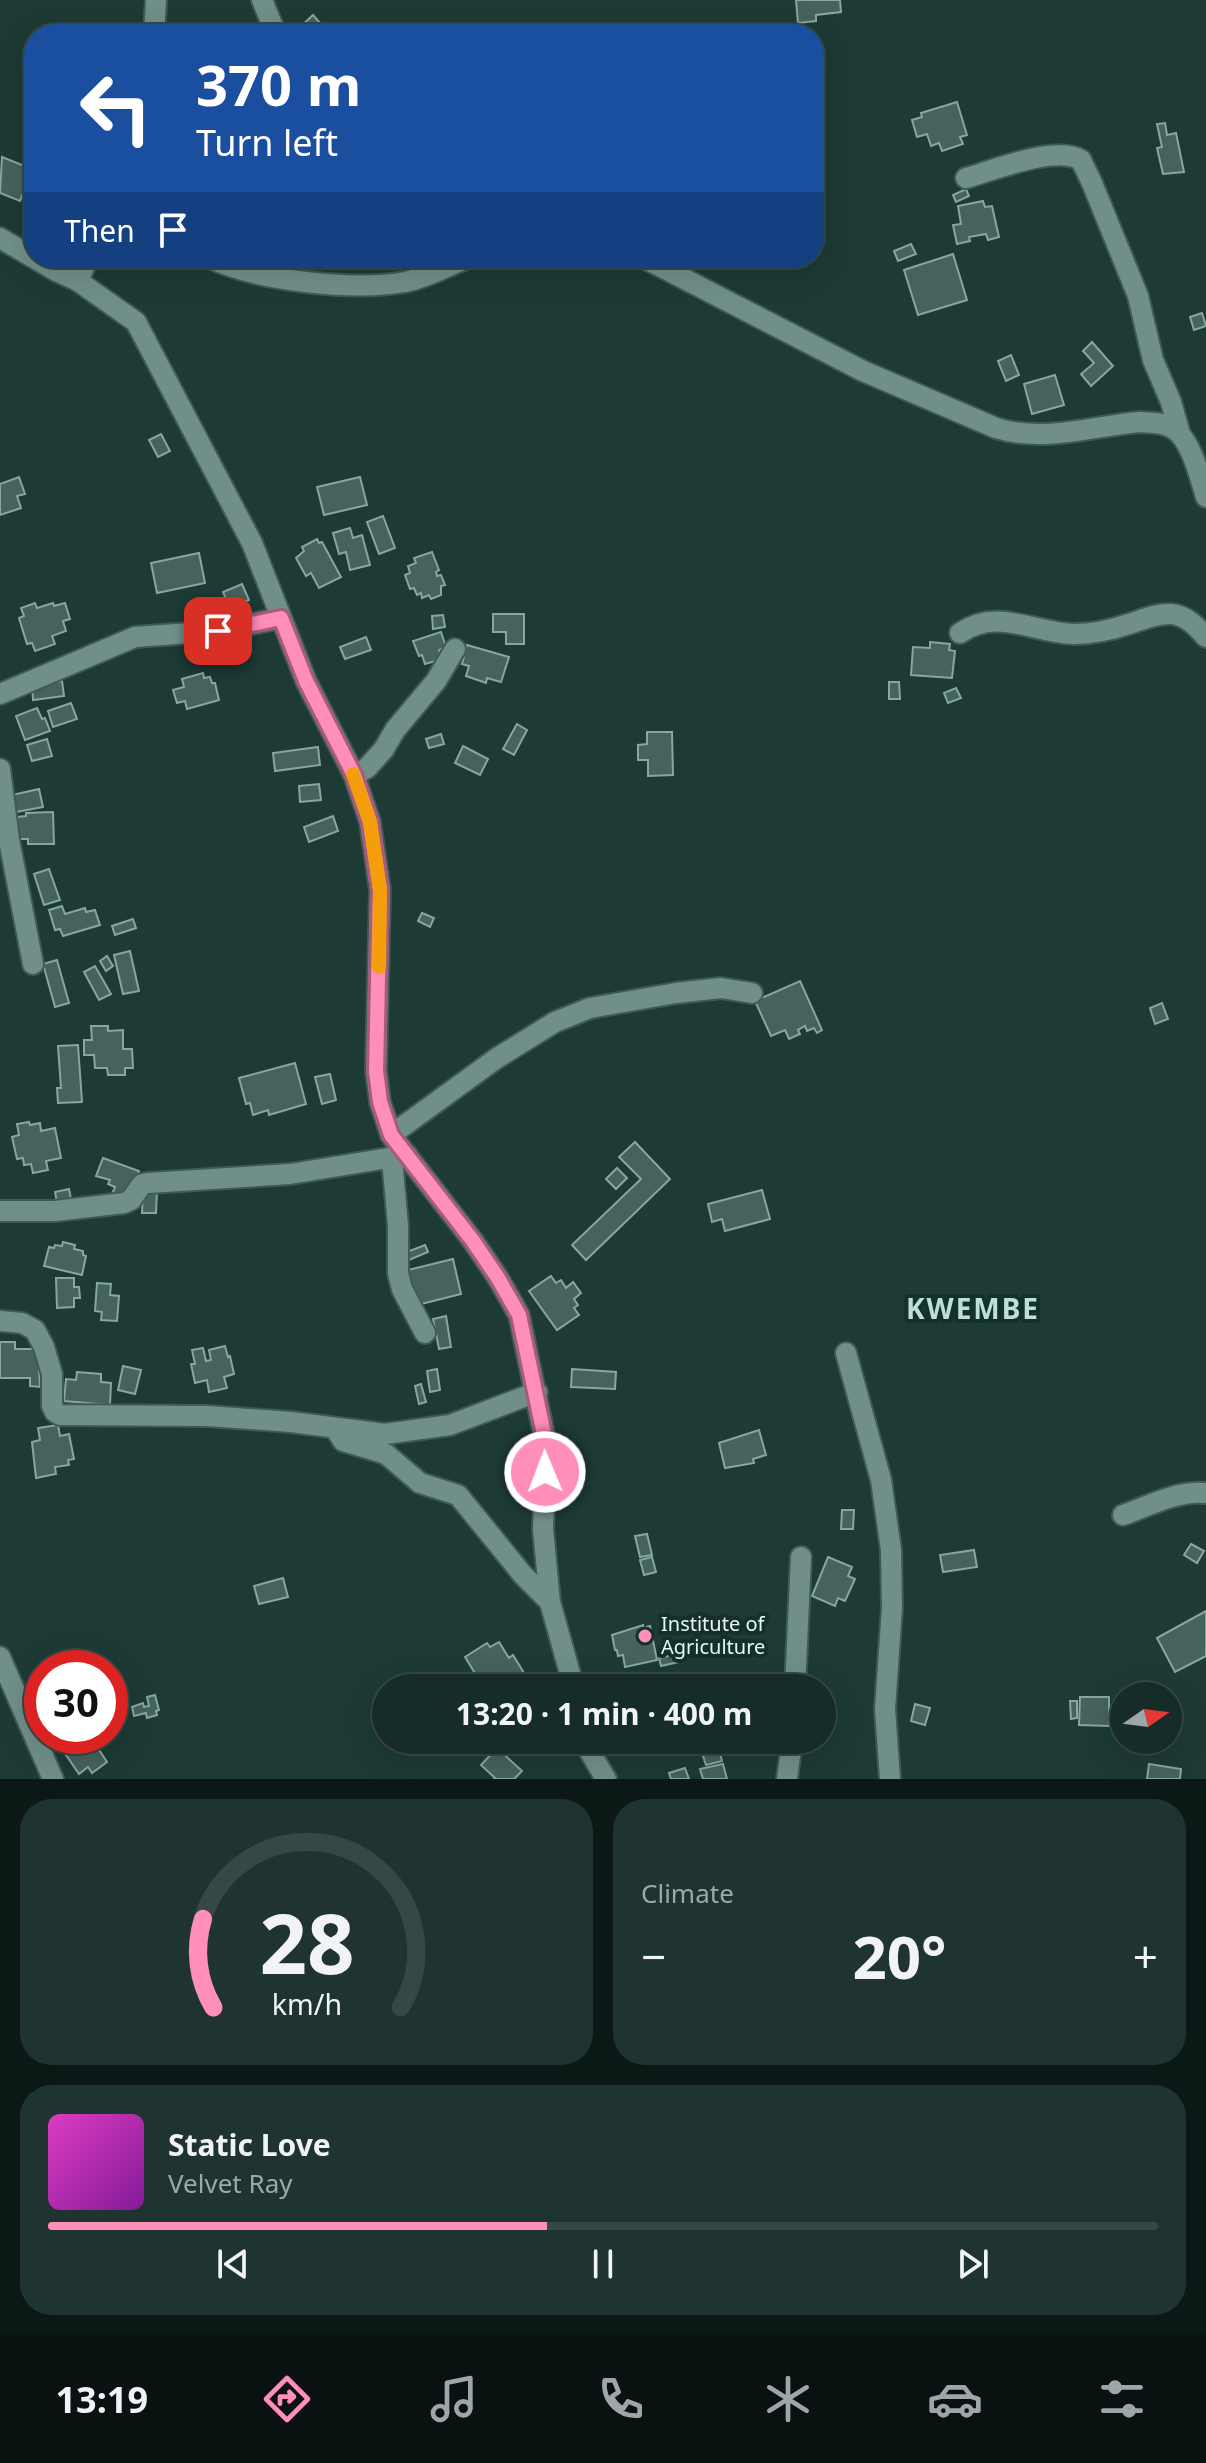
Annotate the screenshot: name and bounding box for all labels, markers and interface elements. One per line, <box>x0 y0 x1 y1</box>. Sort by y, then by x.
text: 370 m <box>196 46 361 122</box>
icon: left <box>64 56 168 160</box>
text: Turn left <box>196 118 338 167</box>
icon: arrive <box>151 208 195 252</box>
text: Then <box>64 210 135 251</box>
pin <box>184 597 252 665</box>
icon: arrive <box>196 609 240 653</box>
district label: KWEMBE <box>906 1289 1040 1327</box>
position arrow <box>503 1430 587 1514</box>
place label: Institute of Agriculture <box>661 1610 765 1660</box>
marker: Institute of Agriculture <box>636 1627 654 1645</box>
speed limit sign: 30 <box>24 1650 128 1754</box>
north arrow <box>1110 1682 1182 1754</box>
map controls <box>1110 1682 1182 1754</box>
text: 13:20 · 1 min · 400 m <box>456 1693 752 1734</box>
text: Climate <box>641 1875 734 1911</box>
text: 28 <box>259 1885 354 1998</box>
text: 20° <box>852 1915 947 1997</box>
text: − <box>641 1926 666 1986</box>
text: + <box>1133 1926 1158 1986</box>
text: km/h <box>271 1984 342 2023</box>
text: Static Love <box>168 2124 331 2165</box>
text: Velvet Ray <box>168 2165 293 2201</box>
icon: previous <box>211 2242 255 2286</box>
icon: pause <box>581 2242 625 2286</box>
icon: next <box>951 2242 995 2286</box>
icon: directions <box>259 2371 315 2427</box>
icon: music <box>426 2371 482 2427</box>
icon: phone <box>593 2371 649 2427</box>
icon: climate <box>760 2371 816 2427</box>
icon: car <box>927 2371 983 2427</box>
icon: filters <box>1094 2371 1150 2427</box>
text: 13:19 <box>56 2375 148 2424</box>

